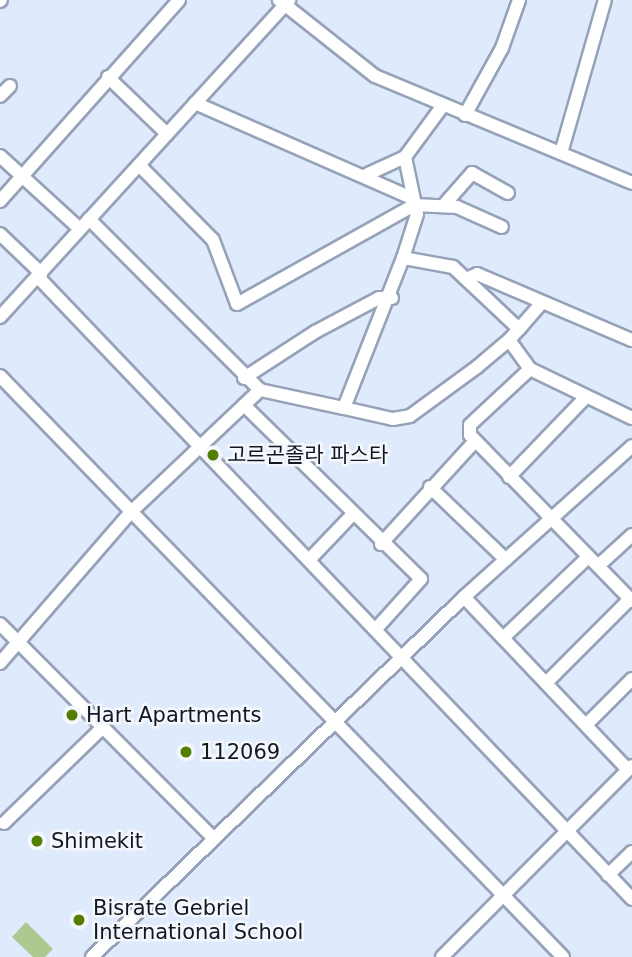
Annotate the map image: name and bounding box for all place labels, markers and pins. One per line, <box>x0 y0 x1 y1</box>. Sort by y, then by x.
place label: 고르곤졸라 파스타 <box>227 442 388 468</box>
marker: 고르곤졸라 파스타 <box>205 447 221 463</box>
place label: Hart Apartments <box>86 702 261 728</box>
marker: Hart Apartments <box>64 707 80 723</box>
place label: 112069 <box>200 739 280 765</box>
marker: 112069 <box>178 744 194 760</box>
place label: Shimekit <box>51 828 143 854</box>
marker: Shimekit <box>29 833 45 849</box>
place label: Bisrate Gebriel International School <box>93 895 303 945</box>
marker: Bisrate Gebriel International School <box>71 912 87 928</box>

